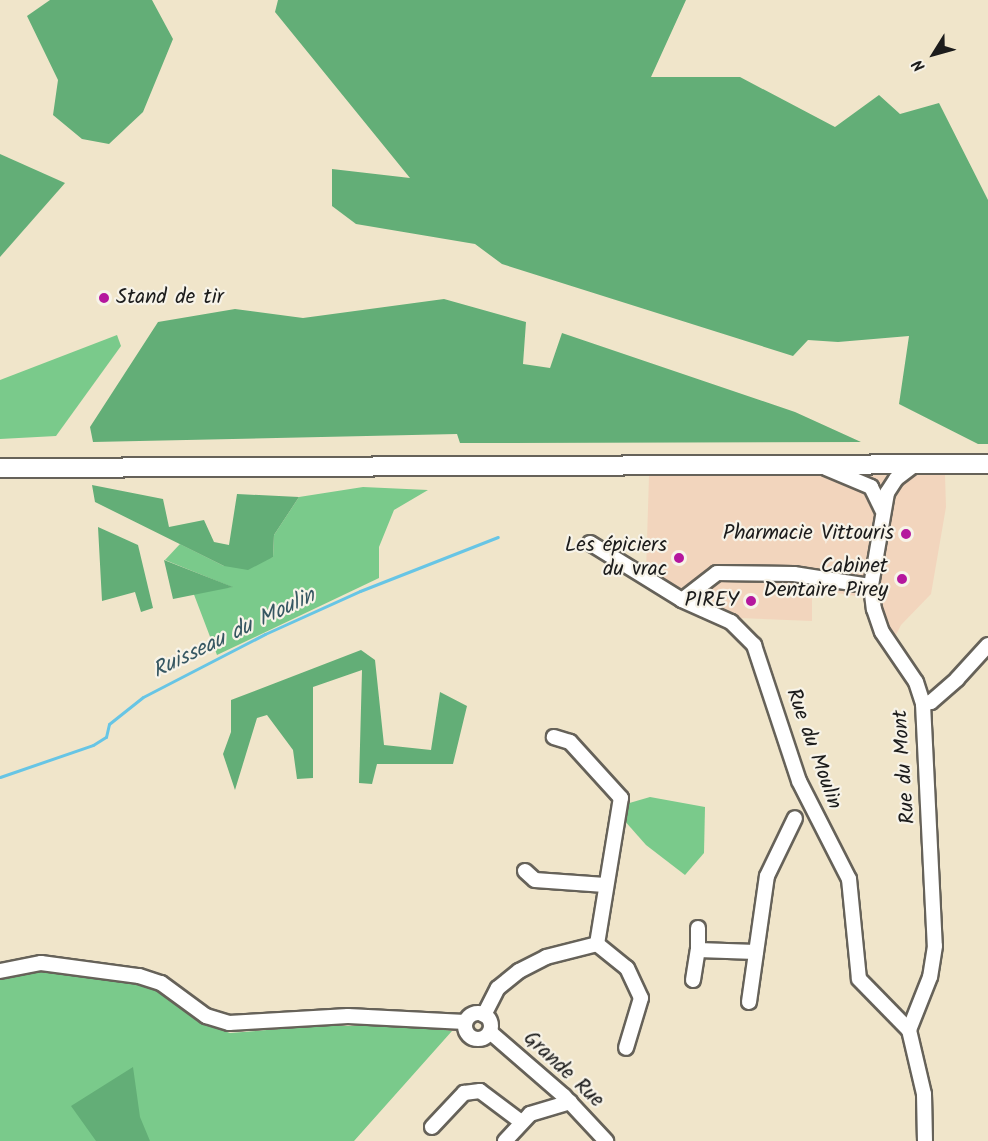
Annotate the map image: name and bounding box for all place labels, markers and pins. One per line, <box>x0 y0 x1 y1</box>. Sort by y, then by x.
place label: Stand de tir <box>116 285 224 311</box>
marker: Stand de tir <box>97 291 111 305</box>
place label: Pharmacie Vittouris <box>723 521 894 547</box>
marker: Pharmacie Vittouris <box>899 527 913 541</box>
place label: Les épiciers du vrac <box>565 533 667 583</box>
marker: Les épiciers du vrac <box>672 551 686 565</box>
place label: Cabinet Dentaire Pirey <box>763 554 888 604</box>
marker: Cabinet Dentaire Pirey <box>893 570 911 588</box>
place label: PIREY <box>684 588 739 614</box>
marker: PIREY <box>744 594 758 608</box>

